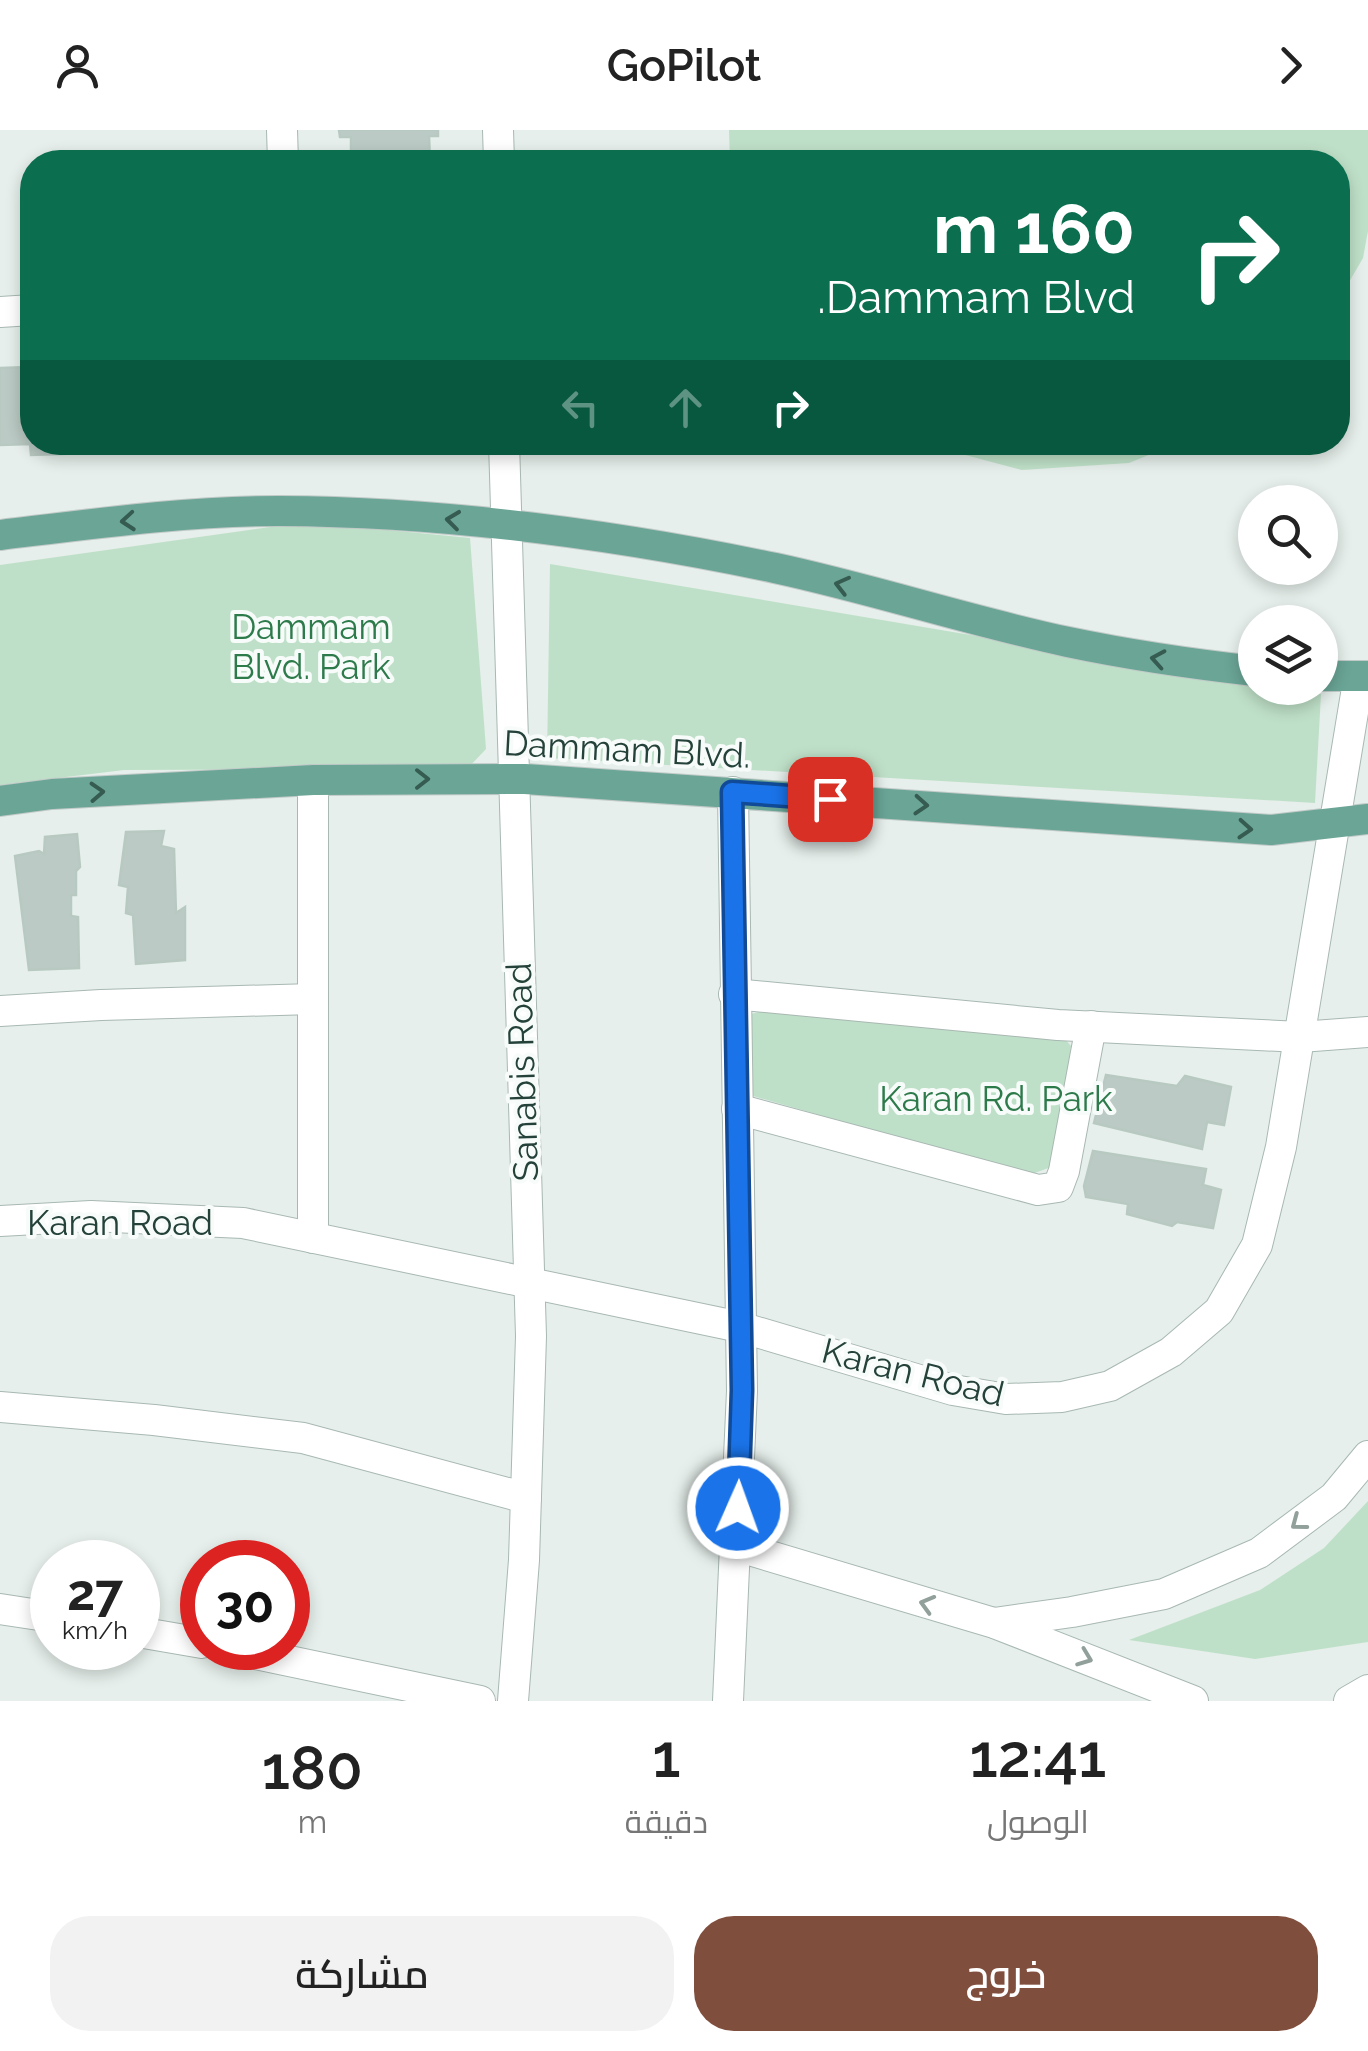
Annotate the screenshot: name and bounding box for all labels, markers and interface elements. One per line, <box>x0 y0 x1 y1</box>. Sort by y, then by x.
icon: person <box>50 38 105 93</box>
icon: forward <box>1263 38 1318 93</box>
text: GoPilot <box>607 39 761 92</box>
text: 160 m <box>933 187 1135 269</box>
icon: right <box>1170 190 1300 320</box>
text: Dammam Blvd. <box>817 271 1135 324</box>
icon: left <box>553 380 608 435</box>
icon: ahead <box>658 380 713 435</box>
icon: right <box>763 380 818 435</box>
map controls <box>1238 485 1338 705</box>
button: search <box>1238 485 1338 585</box>
one-way arrow <box>120 509 136 531</box>
one-way arrow <box>444 510 460 531</box>
one-way arrow <box>834 576 851 597</box>
button: layers <box>1238 605 1338 705</box>
park label: Dammam Blvd. Park <box>231 606 391 687</box>
one-way arrow <box>1150 649 1167 670</box>
street label: Dammam Blvd. <box>503 722 751 776</box>
pin <box>788 757 873 842</box>
one-way arrow <box>414 768 430 790</box>
icon: arrive <box>803 772 858 827</box>
one-way arrow <box>90 782 106 803</box>
one-way arrow <box>913 794 929 815</box>
one-way arrow <box>1237 817 1253 839</box>
street label: Sanabis Road <box>498 962 546 1182</box>
park label: Karan Rd. Park <box>879 1078 1113 1119</box>
street label: Karan Road <box>27 1202 213 1243</box>
street label: Karan Road <box>818 1330 1008 1414</box>
position arrow <box>686 1456 790 1560</box>
one-way arrow <box>1292 1512 1310 1529</box>
speed limit sign: 30 <box>180 1540 310 1670</box>
text: 27 <box>67 1563 123 1622</box>
one-way arrow <box>919 1594 936 1615</box>
text: km/h <box>62 1615 128 1645</box>
one-way arrow <box>1075 1647 1093 1667</box>
text: 1 <box>652 1721 680 1791</box>
text: 12:41 <box>970 1721 1106 1791</box>
text: 180 <box>262 1733 363 1803</box>
text: m <box>298 1803 327 1840</box>
text: دقيقة <box>625 1803 708 1840</box>
text: الوصول <box>987 1803 1089 1840</box>
button: مشاركة <box>50 1916 674 2031</box>
button: خروج <box>694 1916 1318 2031</box>

